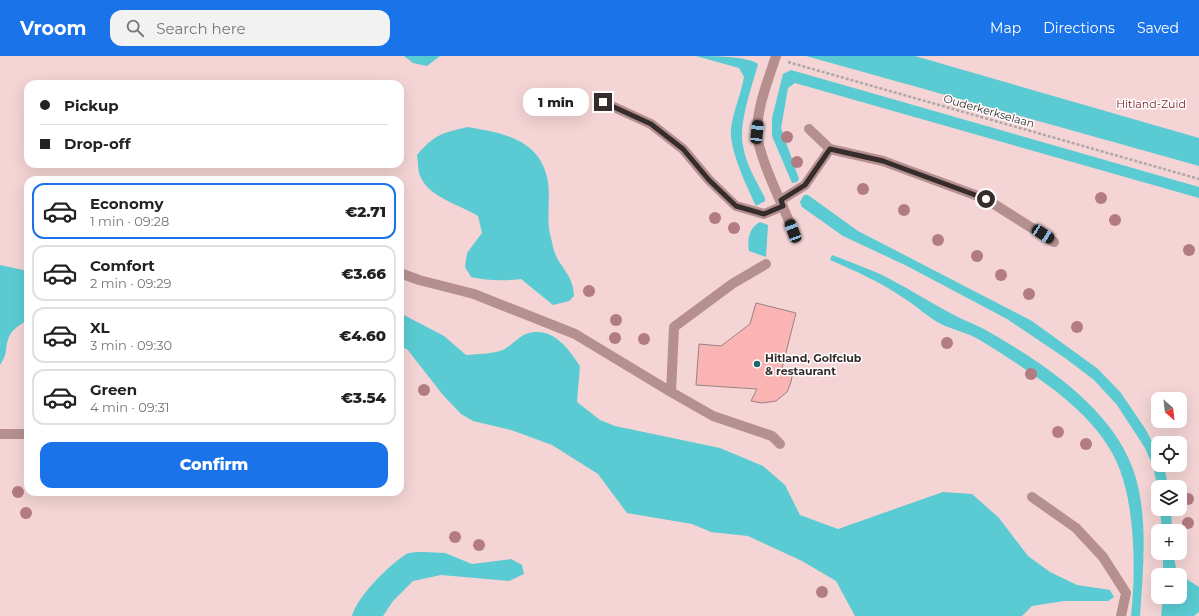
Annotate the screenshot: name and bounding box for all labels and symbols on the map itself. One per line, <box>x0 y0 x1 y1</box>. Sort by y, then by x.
callout: 1 min <box>523 88 589 116</box>
street label: Ouderkerkselaan <box>942 91 1036 131</box>
route end <box>594 93 612 111</box>
park label: Hitland-Zuid <box>1116 97 1186 111</box>
car <box>750 119 764 145</box>
route start <box>977 190 995 208</box>
car <box>783 218 803 244</box>
car <box>1030 222 1056 246</box>
place label: Hitland, Golfclub & restaurant <box>765 351 862 378</box>
marker: Hitland, Golfclub & restaurant <box>752 359 762 369</box>
north arrow <box>1151 392 1187 428</box>

